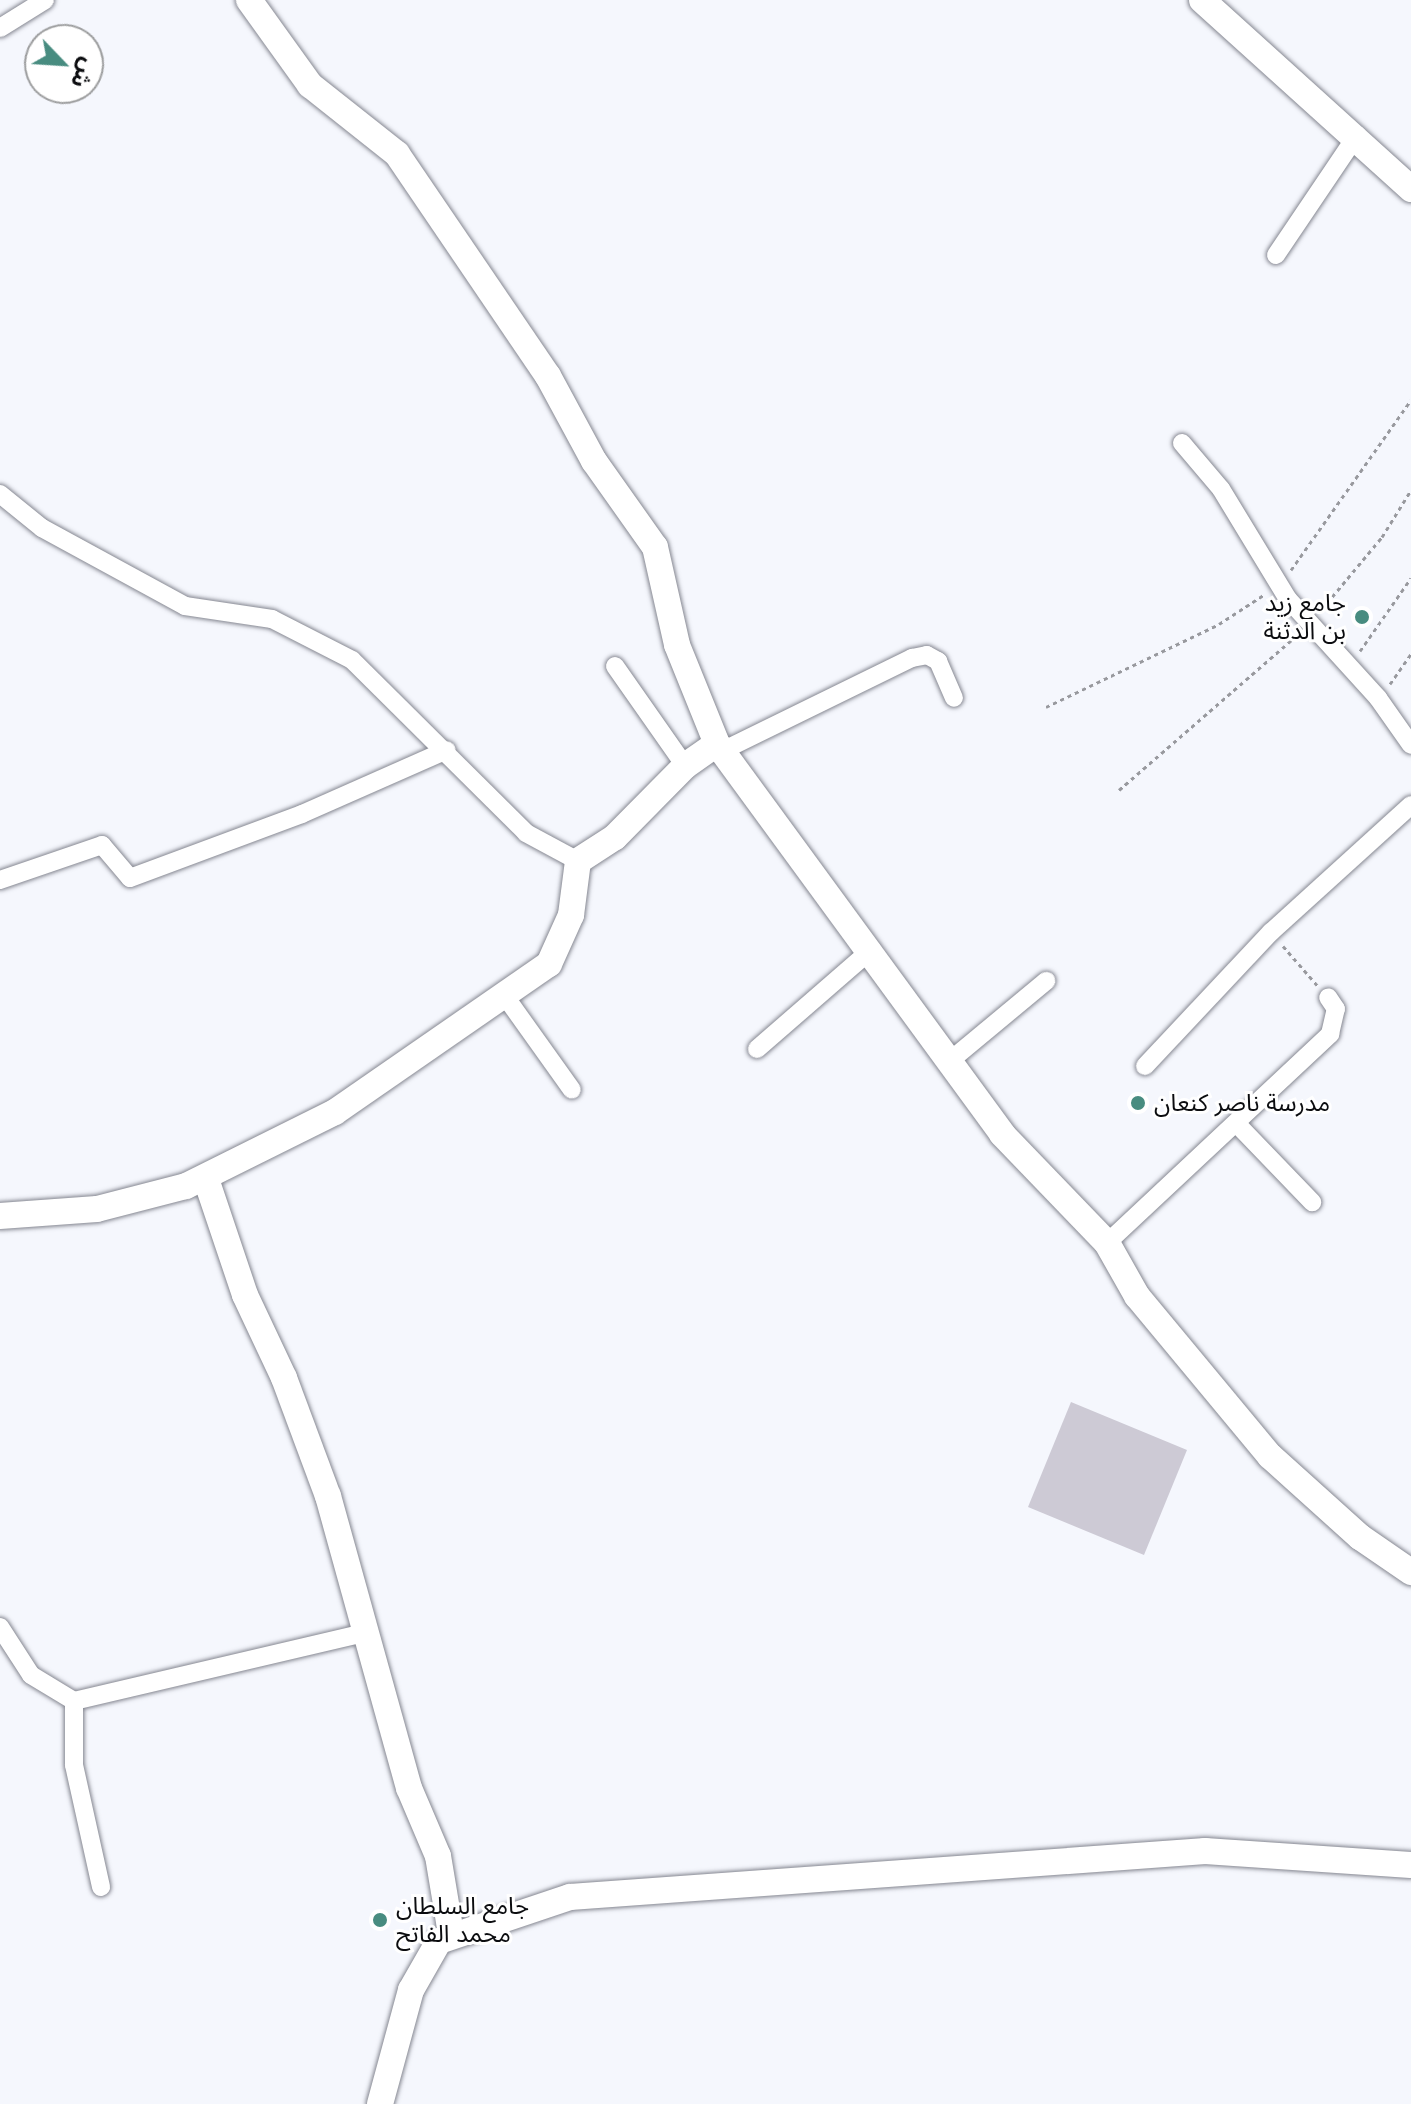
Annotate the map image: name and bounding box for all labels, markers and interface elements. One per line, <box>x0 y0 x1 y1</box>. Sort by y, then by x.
north arrow <box>24 24 104 104</box>
text: ش <box>66 54 102 92</box>
place label: جامع زيد بن الدثنة <box>1263 589 1346 645</box>
marker: جامع زيد بن الدثنة <box>1353 608 1371 626</box>
place label: مدرسة ناصر كنعان <box>1154 1089 1330 1117</box>
marker: مدرسة ناصر كنعان <box>1129 1094 1147 1112</box>
place label: جامع السلطان محمد الفاتح <box>396 1892 529 1948</box>
marker: جامع السلطان محمد الفاتح <box>371 1911 389 1929</box>

